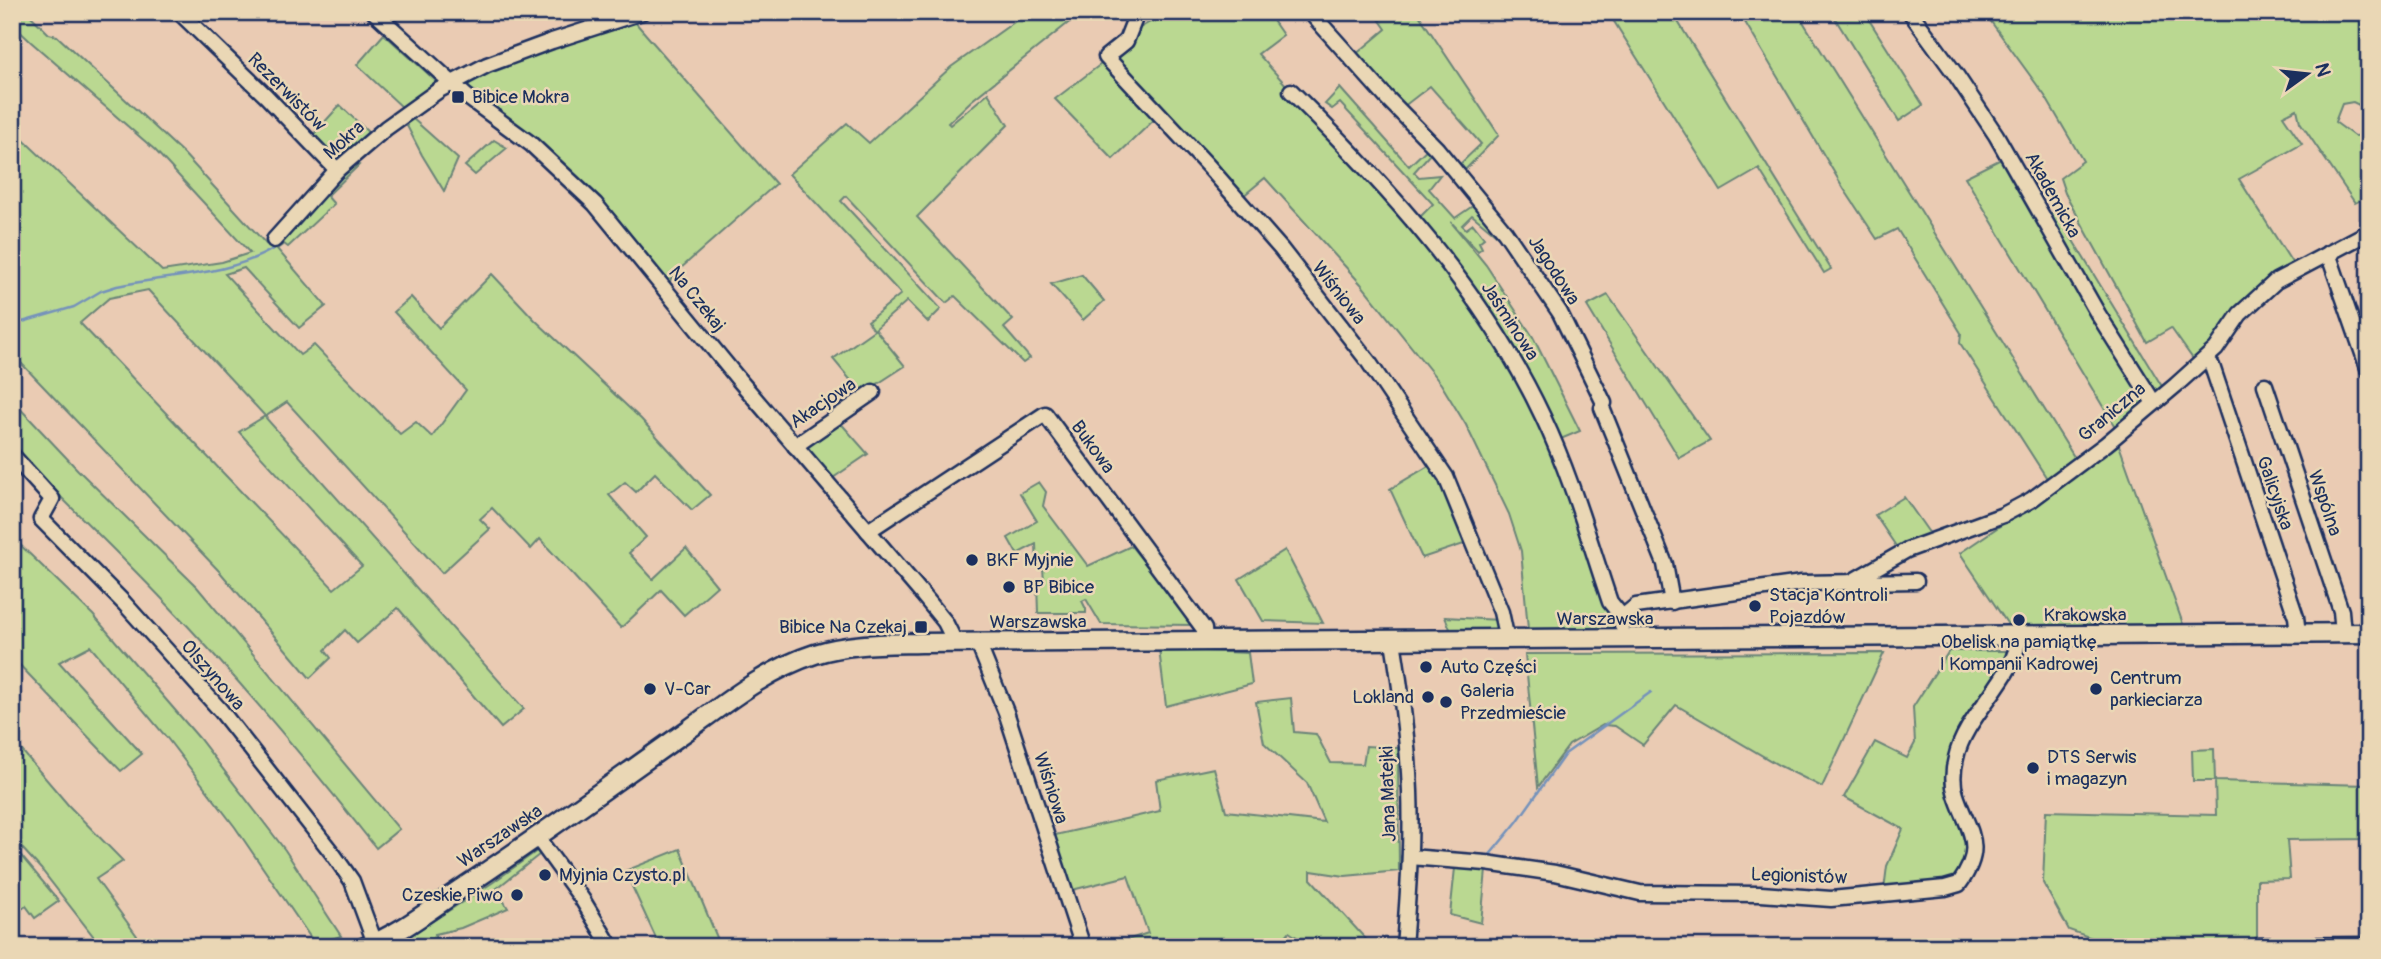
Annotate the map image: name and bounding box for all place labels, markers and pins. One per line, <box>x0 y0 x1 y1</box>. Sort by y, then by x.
place label: Bibice Mokra <box>472 85 570 109</box>
marker: Bibice Mokra <box>450 89 466 105</box>
place label: BKF Myjnie <box>986 548 1074 572</box>
marker: BKF Myjnie <box>964 552 980 568</box>
place label: BP Bibice <box>1023 575 1095 599</box>
marker: BP Bibice <box>1001 579 1017 595</box>
place label: Stacja Kontroli Pojazdów <box>1769 583 1888 629</box>
marker: Stacja Kontroli Pojazdów <box>1747 598 1763 614</box>
marker: Obelisk na pamiątkę I Kompanii Kadrowej <box>2011 612 2027 628</box>
place label: Bibice Na Czekaj <box>779 615 907 639</box>
marker: Bibice Na Czekaj <box>913 619 929 635</box>
place label: Obelisk na pamiątkę I Kompanii Kadrowej <box>1940 630 2098 676</box>
place label: Auto Części <box>1440 655 1536 679</box>
marker: Auto Części <box>1418 659 1434 675</box>
place label: Centrum parkieciarza <box>2110 666 2203 712</box>
place label: V-Car <box>664 677 711 701</box>
place label: Galeria Przedmieście <box>1460 679 1567 725</box>
marker: V-Car <box>642 681 658 697</box>
marker: Centrum parkieciarza <box>2088 681 2104 697</box>
place label: Lokland <box>1352 685 1414 709</box>
marker: Lokland <box>1420 689 1436 705</box>
marker: Galeria Przedmieście <box>1438 694 1454 710</box>
place label: DTS Serwis i magazyn <box>2047 745 2137 791</box>
marker: DTS Serwis i magazyn <box>2025 760 2041 776</box>
place label: Myjnia Czysto.pl <box>559 863 686 887</box>
marker: Myjnia Czysto.pl <box>537 867 553 883</box>
place label: Czeskie Piwo <box>402 883 503 907</box>
marker: Czeskie Piwo <box>509 887 525 903</box>

